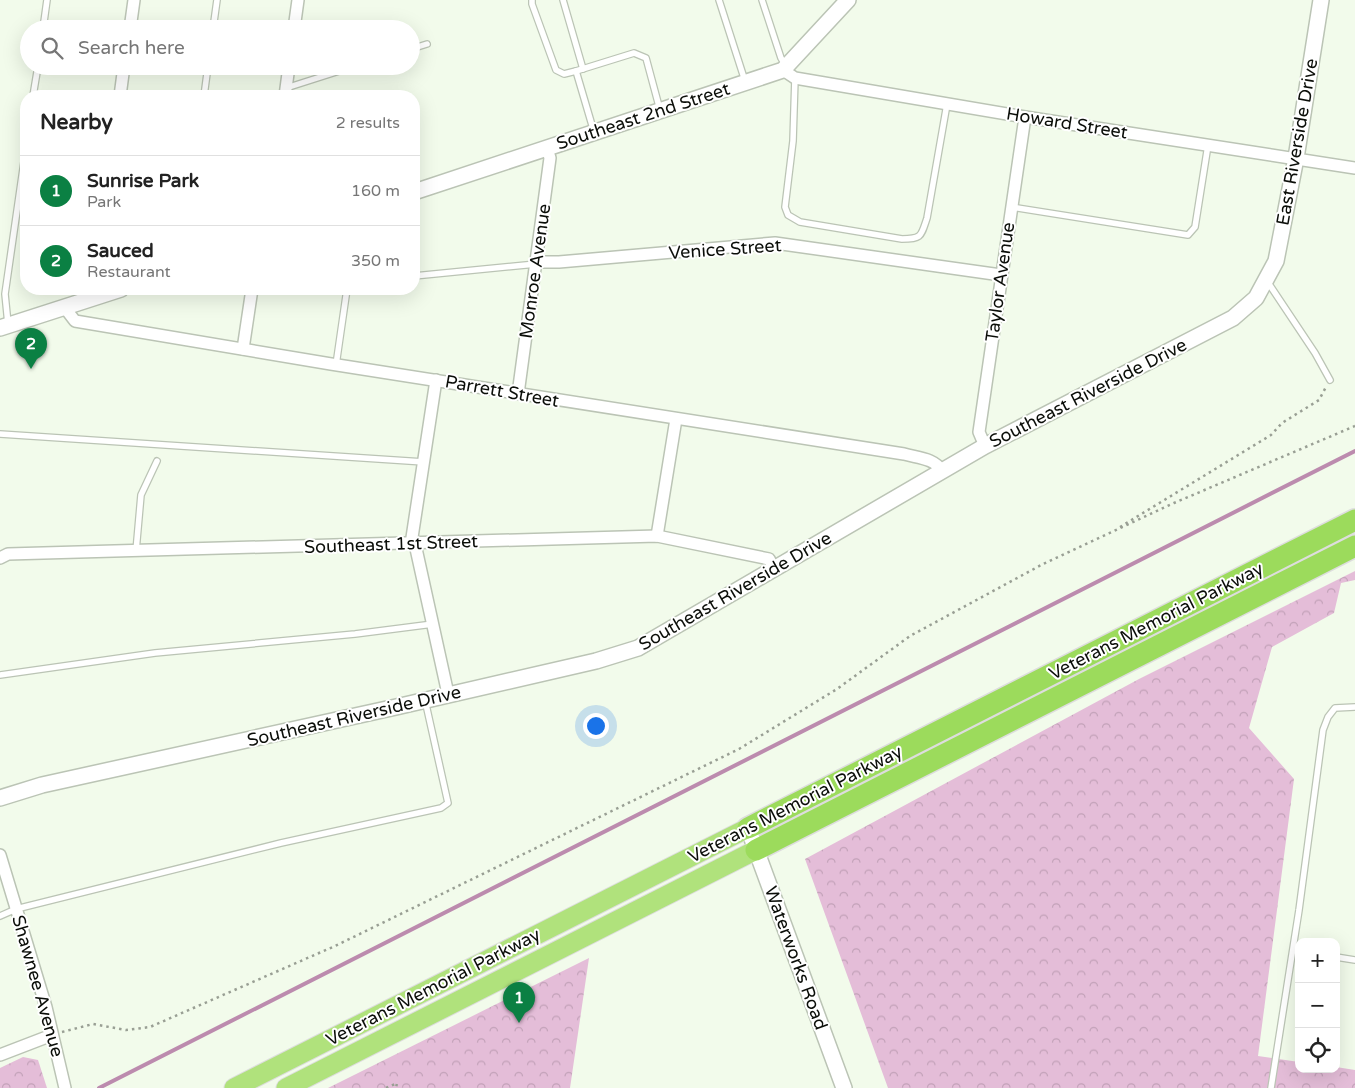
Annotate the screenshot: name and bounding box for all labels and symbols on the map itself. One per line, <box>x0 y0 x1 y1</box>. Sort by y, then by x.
street label: East Riverside Drive <box>1271 57 1323 227</box>
street label: Southeast 2nd Street <box>554 78 733 154</box>
street label: Howard Street <box>1005 103 1129 143</box>
street label: Monroe Avenue <box>515 202 555 340</box>
street label: Taylor Avenue <box>981 221 1019 343</box>
street label: Venice Street <box>668 234 782 264</box>
pin: 2 <box>15 328 47 369</box>
street label: Southeast Riverside Drive <box>986 334 1190 452</box>
street label: Parrett Street <box>443 370 561 412</box>
street label: Southeast Riverside Drive <box>635 527 835 655</box>
street label: Southeast 1st Street <box>304 530 479 558</box>
street label: Veterans Memorial Parkway <box>1045 557 1267 685</box>
street label: Southeast Riverside Drive <box>245 681 463 751</box>
your location <box>583 713 609 739</box>
street label: Veterans Memorial Parkway <box>684 740 906 868</box>
street label: Waterworks Road <box>760 883 832 1033</box>
street label: Shawnee Avenue <box>7 913 69 1059</box>
street label: Veterans Memorial Parkway <box>322 923 544 1051</box>
pin: 1 <box>503 982 535 1023</box>

